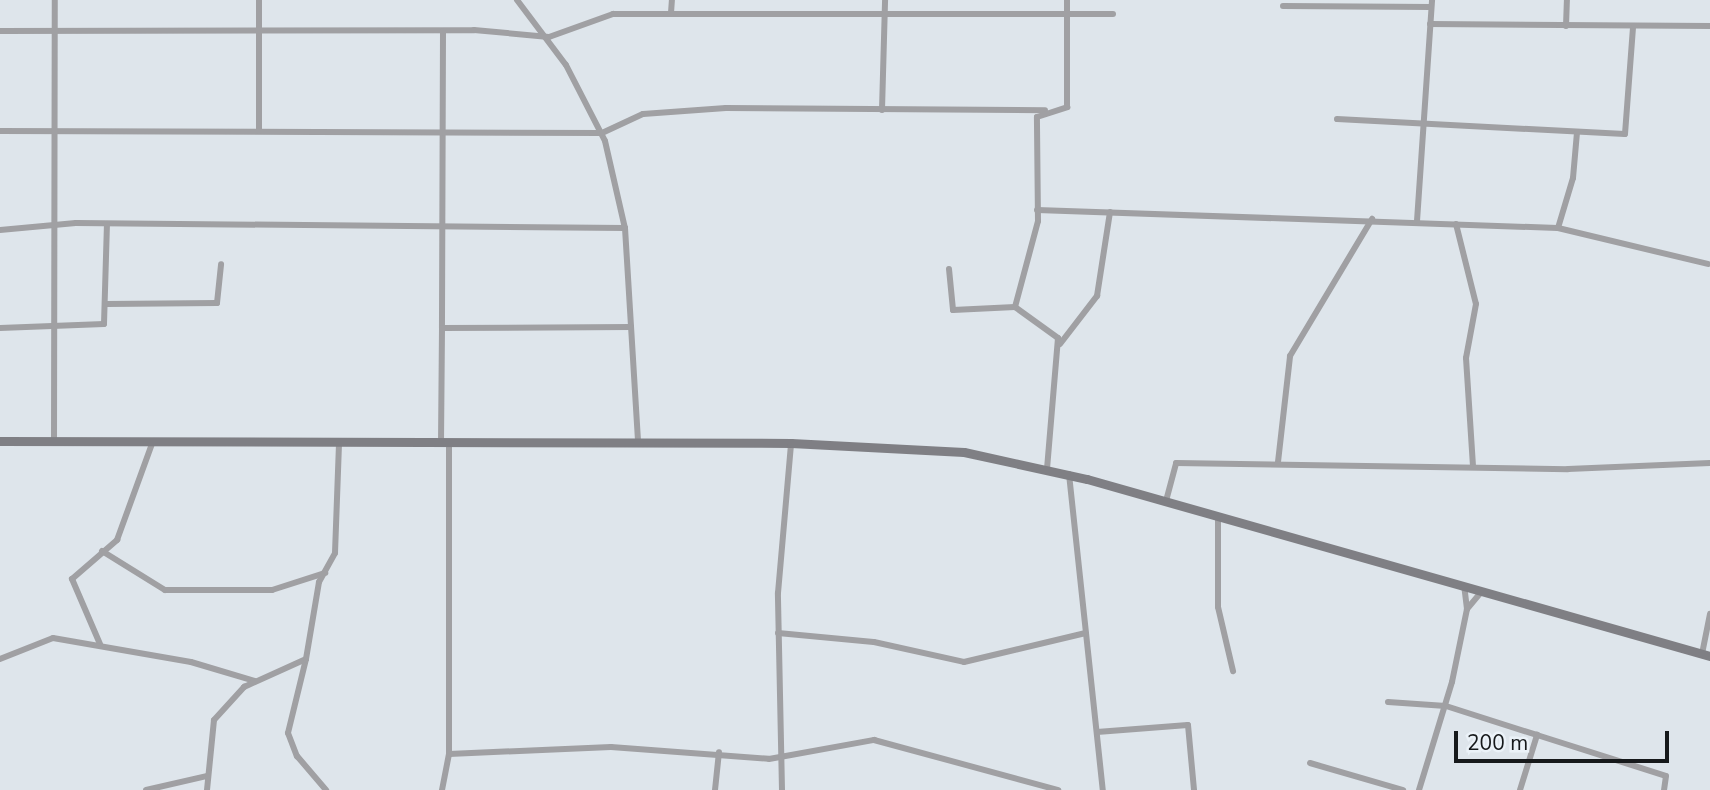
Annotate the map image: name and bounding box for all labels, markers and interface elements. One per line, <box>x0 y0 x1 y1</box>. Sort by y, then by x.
scale bar <box>1458 716 1673 760</box>
text: 200 m <box>1467 729 1528 757</box>

